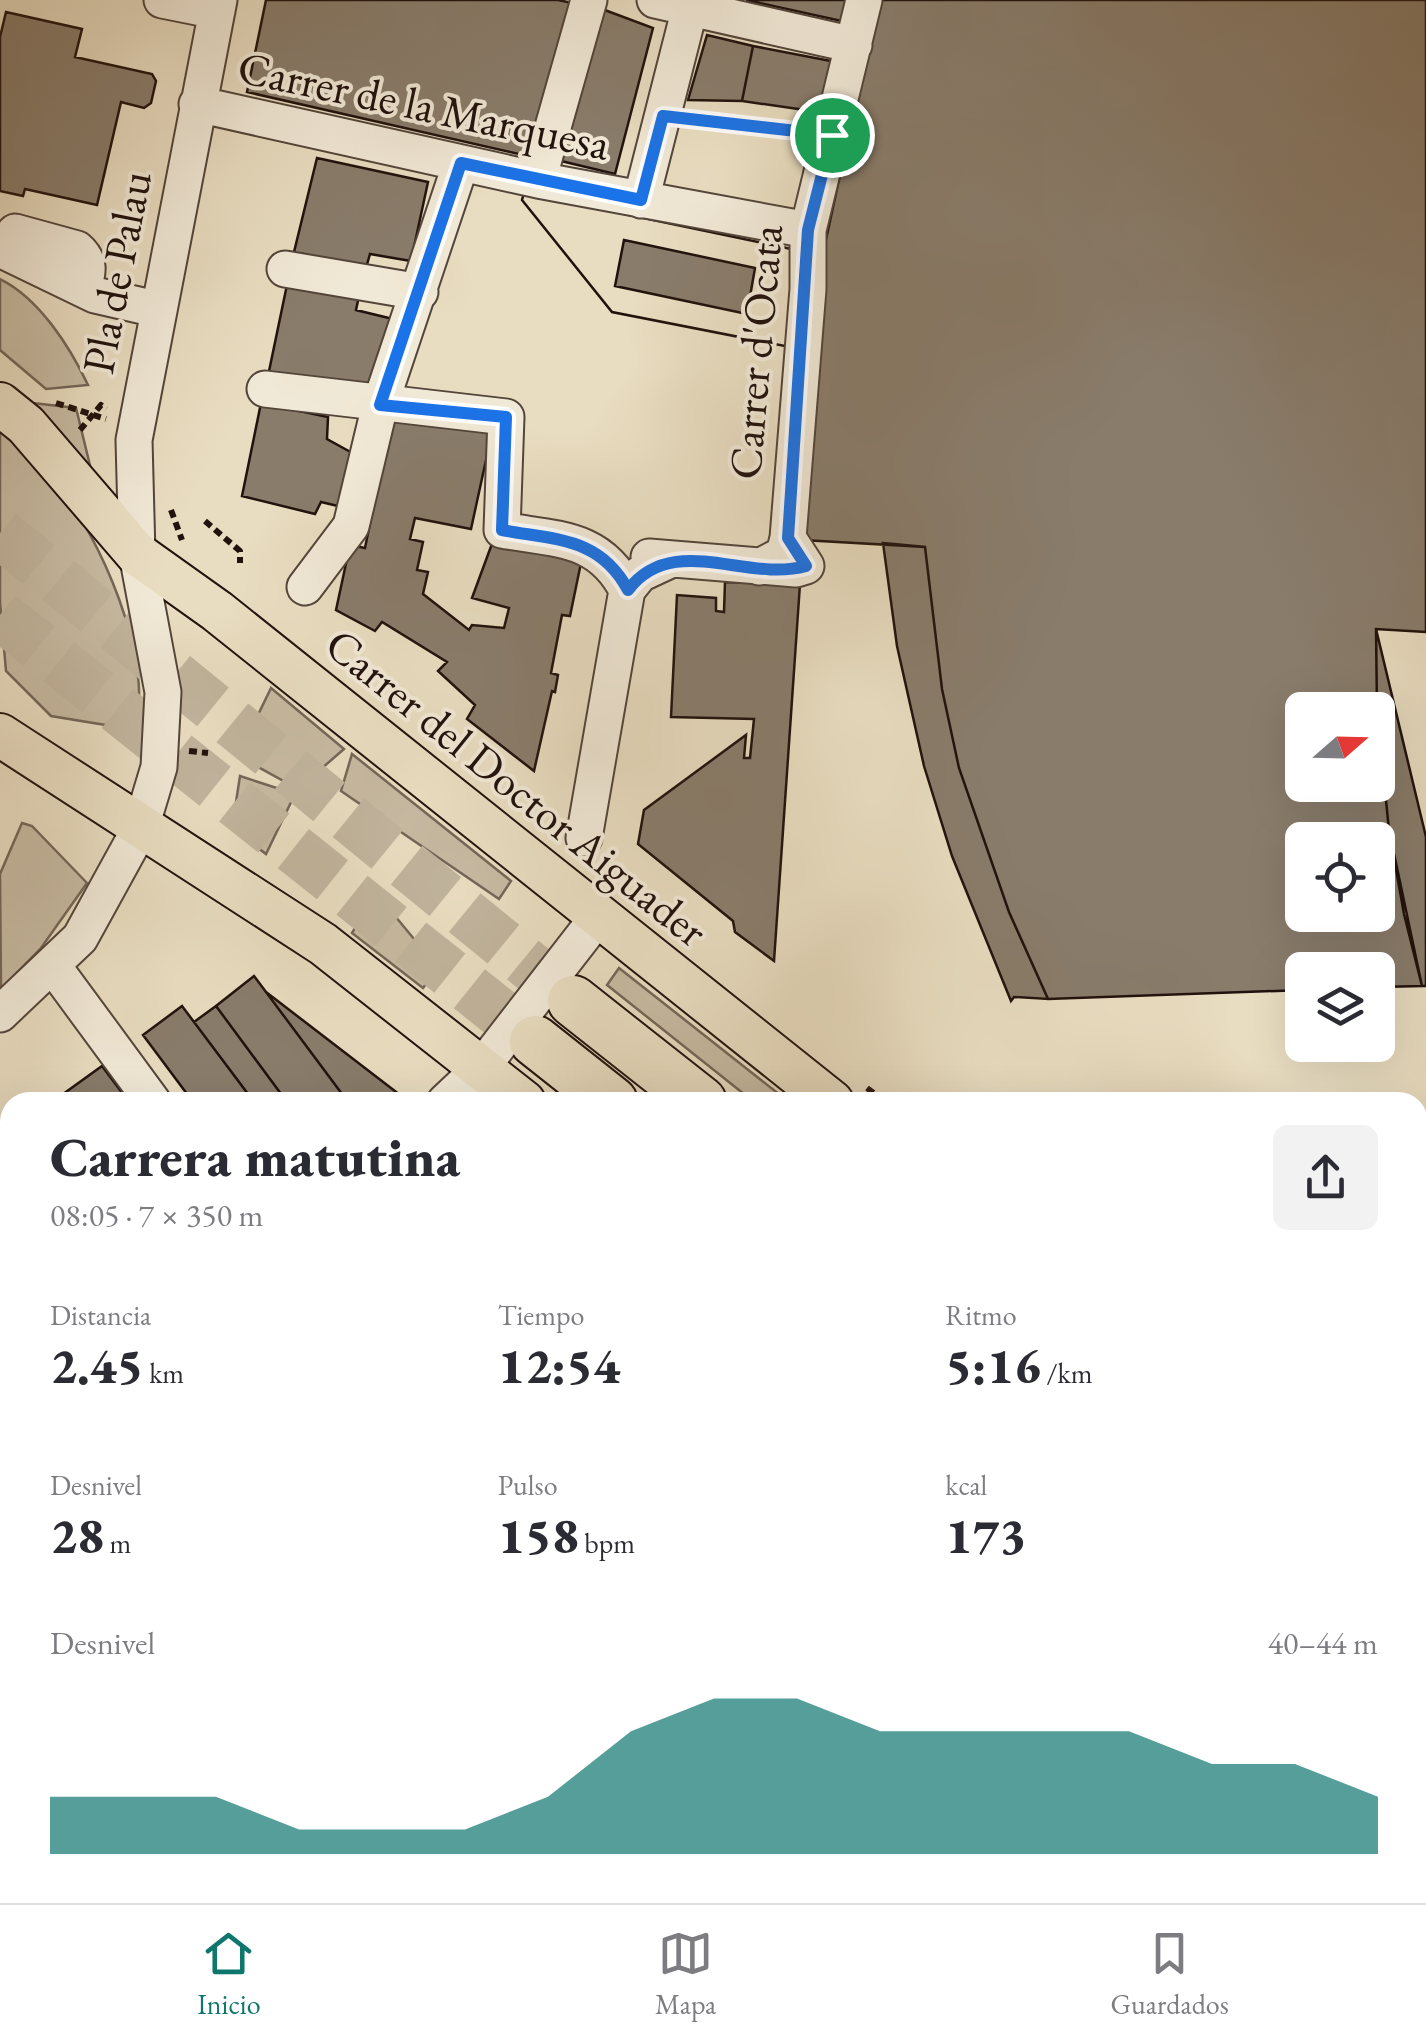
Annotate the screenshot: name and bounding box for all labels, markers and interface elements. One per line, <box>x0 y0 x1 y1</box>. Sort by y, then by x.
street label: Carrer de la Marquesa <box>233 37 615 173</box>
pin <box>790 93 875 178</box>
icon: arrive <box>805 108 860 163</box>
street label: Pla de Palau <box>68 166 164 378</box>
street label: Carrer d'Ocata <box>715 222 795 482</box>
street label: Carrer del Doctor Aiguader <box>314 615 720 959</box>
north arrow <box>1285 692 1395 802</box>
map controls <box>1285 692 1395 1062</box>
button: locate <box>1285 822 1395 932</box>
button: layers <box>1285 952 1395 1062</box>
text: Carrera matutina <box>50 1121 460 1192</box>
button: share <box>1273 1125 1378 1230</box>
text: 08:05 · 7 × 350 m <box>50 1194 263 1236</box>
text: Distancia <box>50 1297 151 1333</box>
text: Tiempo <box>498 1297 584 1333</box>
text: Ritmo <box>945 1297 1017 1333</box>
text: 2.45 <box>50 1333 144 1398</box>
text: 12:54 <box>498 1333 620 1398</box>
text: 5:16 <box>945 1333 1041 1398</box>
text: km <box>144 1355 184 1391</box>
text: /km <box>1041 1355 1092 1391</box>
text: Desnivel <box>50 1467 142 1503</box>
text: Pulso <box>498 1467 558 1503</box>
text: kcal <box>945 1467 987 1503</box>
text: 28 <box>50 1503 104 1568</box>
text: 158 <box>498 1503 579 1568</box>
text: 173 <box>945 1503 1026 1568</box>
text: m <box>104 1525 131 1561</box>
text: bpm <box>579 1525 635 1561</box>
text: Desnivel <box>50 1622 155 1664</box>
text: 40–44 m <box>1268 1622 1378 1664</box>
tab: Inicio <box>197 1926 261 2022</box>
tab: Mapa <box>655 1926 716 2022</box>
tab: Guardados <box>1111 1926 1229 2022</box>

